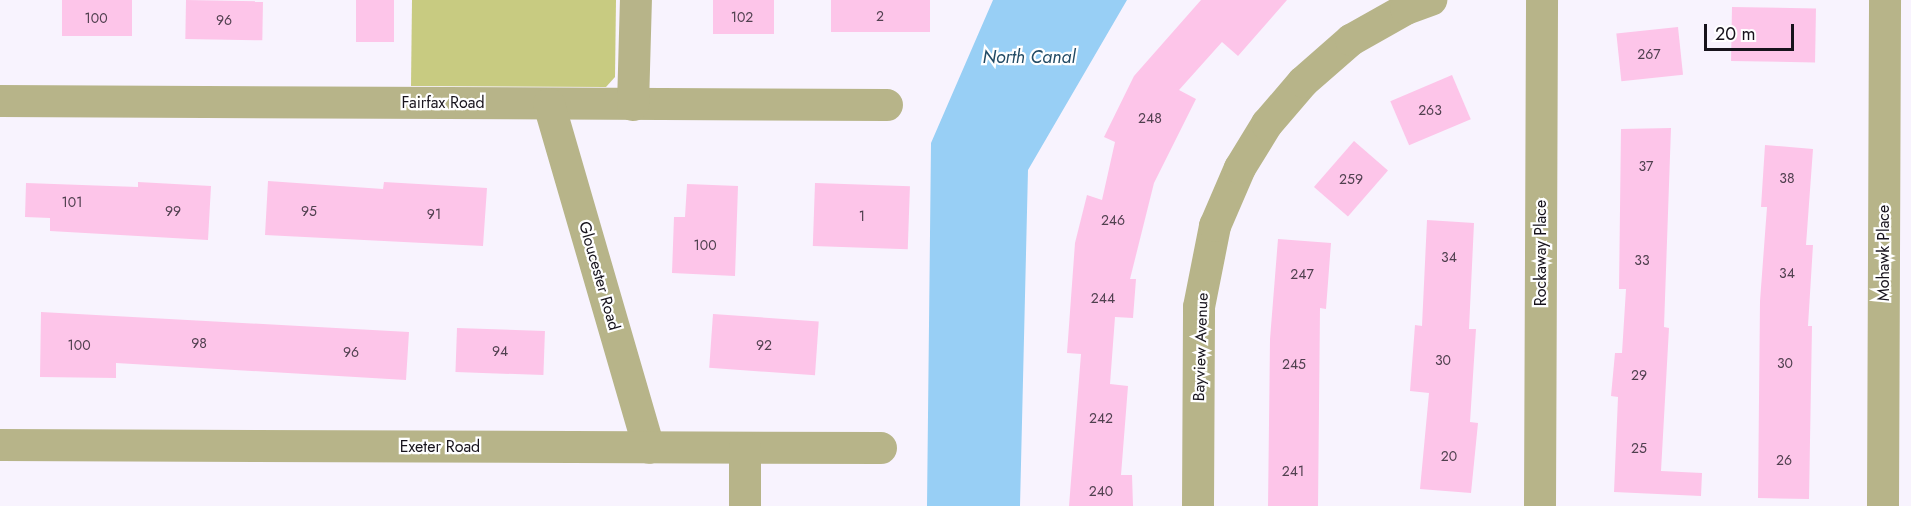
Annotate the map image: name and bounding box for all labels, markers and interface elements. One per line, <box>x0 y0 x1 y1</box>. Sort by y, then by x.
house number: 2 <box>876 8 884 24</box>
house number: 102 <box>731 9 753 25</box>
house number: 100 <box>84 10 108 26</box>
house number: 96 <box>216 12 232 28</box>
scale bar <box>1707 12 1797 50</box>
text: 20 m <box>1715 21 1755 47</box>
water label: North Canal <box>983 46 1075 68</box>
house number: 267 <box>1637 46 1661 62</box>
street label: Fairfax Road <box>401 93 485 113</box>
house number: 263 <box>1418 102 1442 118</box>
house number: 248 <box>1138 110 1162 126</box>
house number: 37 <box>1639 158 1653 174</box>
house number: 38 <box>1779 170 1795 186</box>
house number: 259 <box>1339 171 1363 187</box>
house number: 101 <box>62 194 82 210</box>
street label: Rockaway Place <box>1531 200 1551 306</box>
house number: 99 <box>165 203 181 219</box>
house number: 95 <box>301 203 317 219</box>
street label: Mohawk Place <box>1874 205 1894 301</box>
house number: 91 <box>427 206 441 222</box>
house number: 1 <box>859 208 865 224</box>
house number: 246 <box>1101 212 1125 228</box>
street label: Gloucester Road <box>574 219 624 333</box>
house number: 100 <box>693 237 717 253</box>
house number: 34 <box>1441 249 1457 265</box>
house number: 33 <box>1634 252 1650 268</box>
house number: 34 <box>1779 265 1795 281</box>
house number: 247 <box>1290 266 1314 282</box>
house number: 244 <box>1091 290 1115 306</box>
street label: Bayview Avenue <box>1190 292 1212 402</box>
house number: 98 <box>191 335 207 351</box>
house number: 100 <box>67 337 91 353</box>
house number: 92 <box>756 337 772 353</box>
house number: 94 <box>492 343 508 359</box>
house number: 96 <box>343 344 359 360</box>
house number: 30 <box>1435 352 1451 368</box>
house number: 30 <box>1777 355 1793 371</box>
house number: 245 <box>1282 356 1306 372</box>
house number: 29 <box>1631 367 1647 383</box>
house number: 242 <box>1089 410 1113 426</box>
street label: Exeter Road <box>400 437 480 457</box>
house number: 25 <box>1631 440 1647 456</box>
house number: 20 <box>1441 448 1457 464</box>
house number: 26 <box>1776 452 1792 468</box>
house number: 241 <box>1282 463 1304 479</box>
house number: 240 <box>1089 483 1113 499</box>

